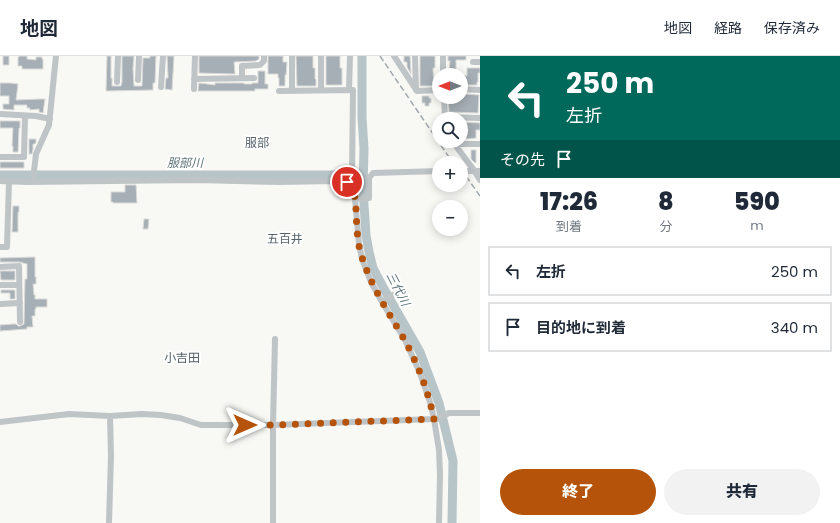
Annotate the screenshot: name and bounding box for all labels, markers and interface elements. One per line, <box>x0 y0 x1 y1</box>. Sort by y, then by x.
text: 地図 <box>20 15 58 42</box>
text: 地図 <box>664 18 692 38</box>
text: 経路 <box>714 18 742 38</box>
text: 保存済み <box>764 18 820 38</box>
text: 250 m <box>566 64 654 103</box>
north arrow <box>432 68 468 104</box>
map controls <box>432 68 468 236</box>
icon: left <box>500 72 552 124</box>
text: 左折 <box>566 103 602 128</box>
button: search <box>432 112 468 148</box>
district label: 服部 <box>245 134 269 151</box>
icon: arrive <box>553 148 575 170</box>
text: その先 <box>500 149 545 170</box>
water label: 服部川 <box>167 154 205 171</box>
button: + <box>432 156 468 192</box>
pin <box>330 165 364 199</box>
icon: arrive <box>336 171 358 193</box>
text: 17:26 <box>540 185 598 218</box>
text: 8 <box>658 185 674 218</box>
text: 590 <box>734 185 780 218</box>
button: − <box>432 200 468 236</box>
text: m <box>750 216 764 235</box>
text: 到着 <box>556 217 582 236</box>
text: 分 <box>659 217 672 236</box>
district label: 五百井 <box>267 230 303 247</box>
icon: left <box>502 260 524 282</box>
text: 左折 <box>536 261 566 282</box>
text: 250 m <box>771 261 818 282</box>
water label: 三代川 <box>383 269 415 310</box>
icon: arrive <box>502 316 524 338</box>
text: 目的地に到着 <box>536 317 626 338</box>
text: 340 m <box>771 317 818 338</box>
district label: 小吉田 <box>164 349 200 366</box>
position arrow <box>224 404 266 446</box>
button: 終了 <box>500 469 656 515</box>
button: 共有 <box>664 469 820 515</box>

